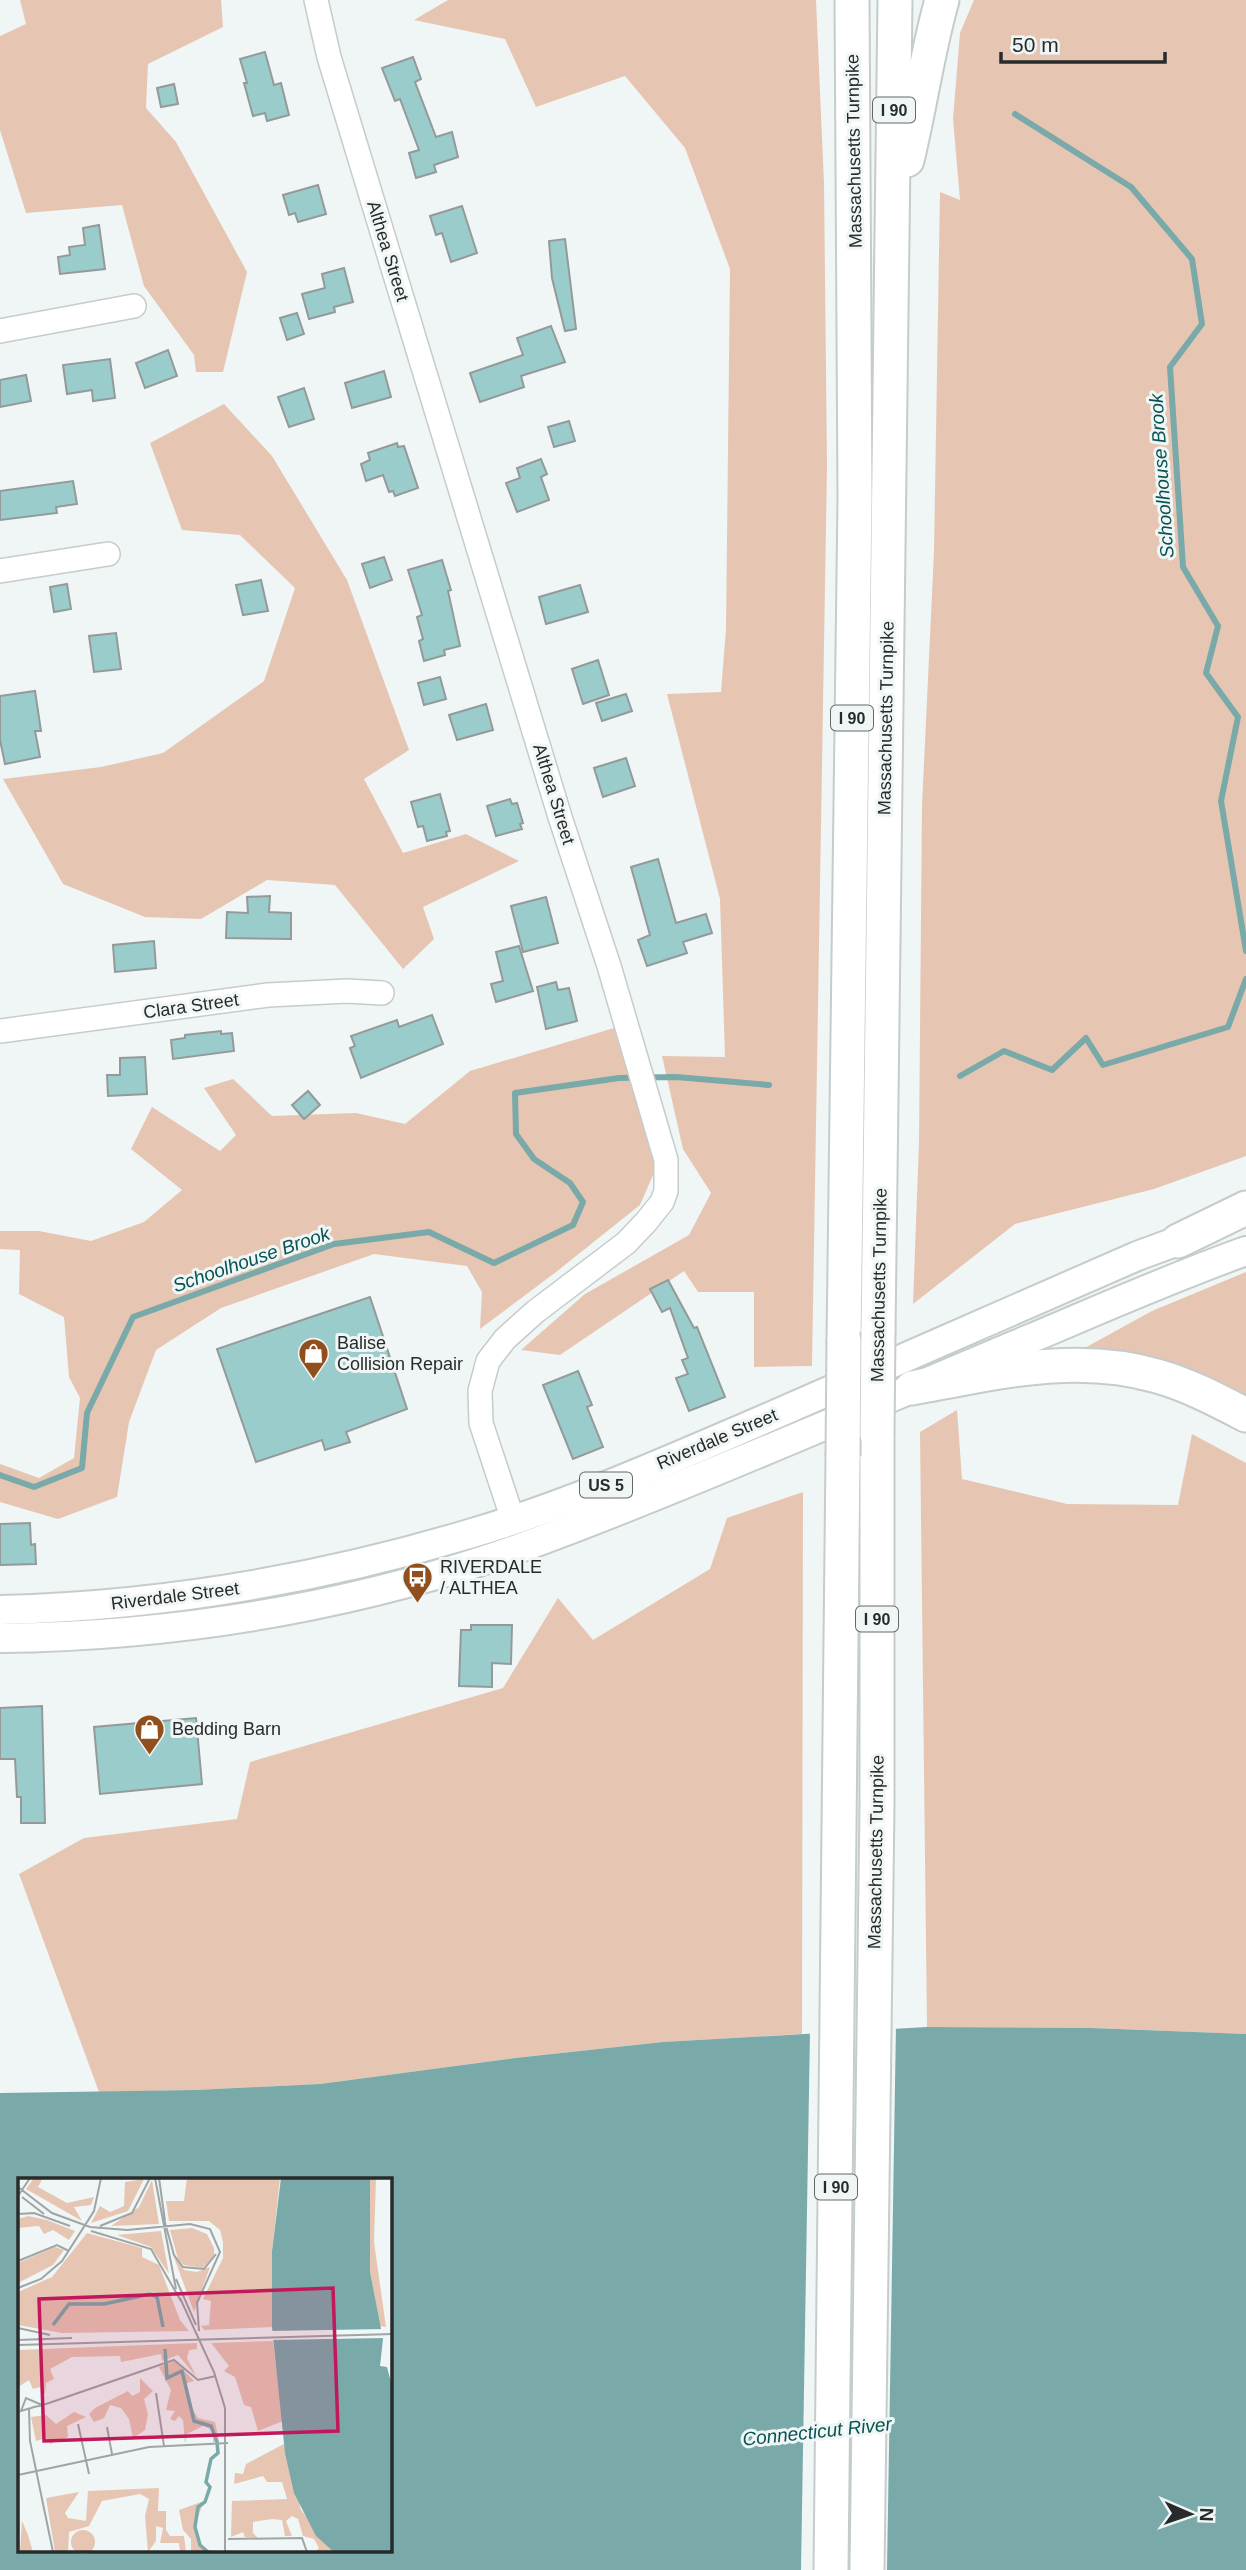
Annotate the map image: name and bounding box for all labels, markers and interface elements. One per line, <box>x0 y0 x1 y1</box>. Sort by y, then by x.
scale bar <box>1001 21 1166 65</box>
text: 50 m <box>1012 33 1059 56</box>
street label: Massachusetts Turnpike <box>842 54 866 248</box>
road number: I 90 <box>873 97 915 122</box>
street label: Althea Street <box>363 198 413 304</box>
water label: Schoolhouse Brook <box>1145 392 1178 559</box>
street label: Massachusetts Turnpike <box>874 621 898 815</box>
road number: I 90 <box>831 706 873 730</box>
street label: Althea Street <box>529 741 579 847</box>
street label: Clara Street <box>142 989 240 1023</box>
street label: Massachusetts Turnpike <box>867 1188 891 1382</box>
water label: Schoolhouse Brook <box>170 1222 334 1296</box>
place label: Balise Collision Repair <box>337 1333 463 1374</box>
shop icon: Balise Collision Repair <box>297 1336 331 1380</box>
street label: Riverdale Street <box>654 1405 780 1473</box>
road number: US 5 <box>580 1472 632 1498</box>
place label: RIVERDALE / ALTHEA <box>440 1557 542 1598</box>
bus stop icon: RIVERDALE / ALTHEA <box>400 1560 434 1604</box>
street label: Riverdale Street <box>110 1578 240 1614</box>
road number: I 90 <box>856 1606 898 1632</box>
shop icon: Bedding Barn <box>132 1712 166 1756</box>
place label: Bedding Barn <box>172 1719 281 1739</box>
street label: Massachusetts Turnpike <box>864 1755 888 1949</box>
road number: I 90 <box>815 2174 857 2200</box>
inset map <box>18 2178 392 2552</box>
water label: Connecticut River <box>741 2413 893 2450</box>
north arrow <box>1155 2479 1225 2549</box>
text: N <box>1196 2507 1217 2522</box>

